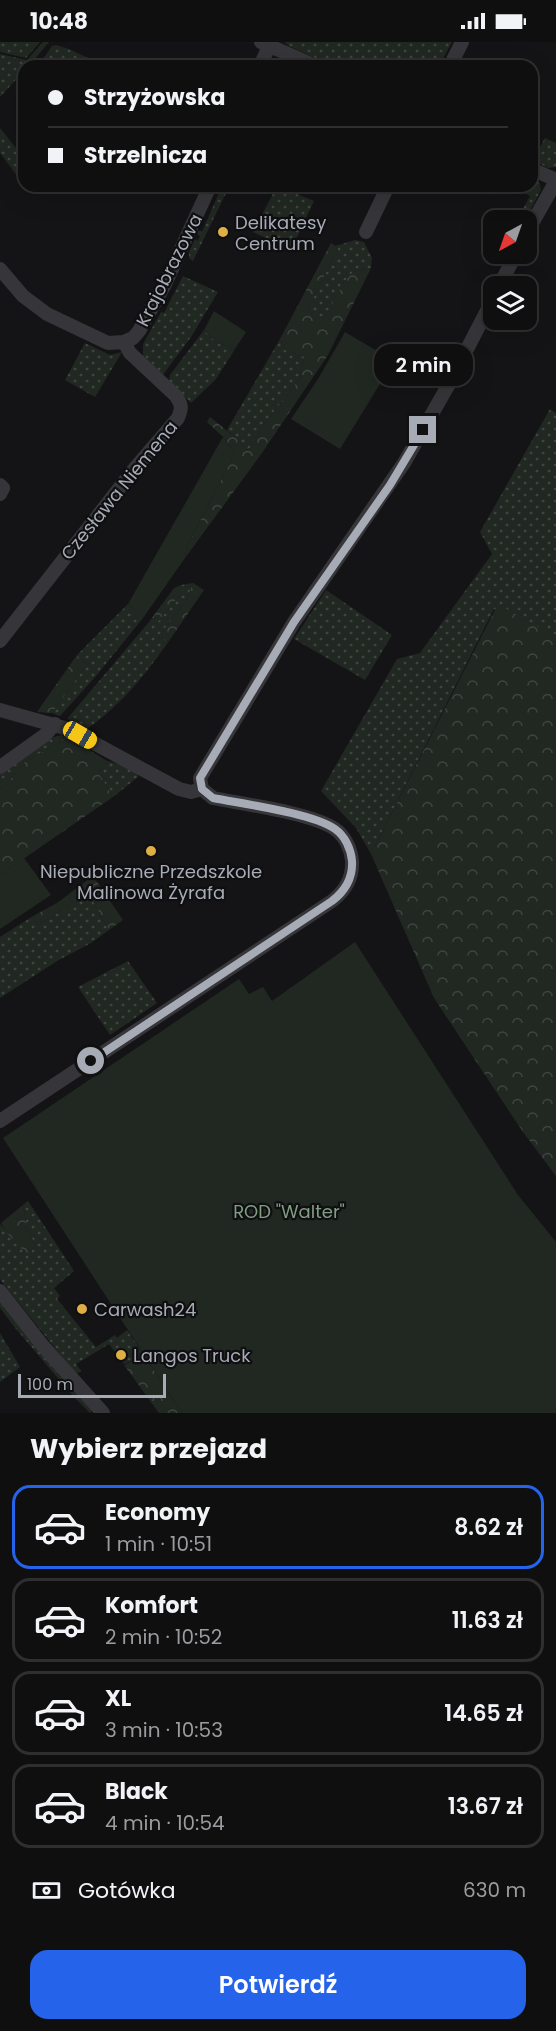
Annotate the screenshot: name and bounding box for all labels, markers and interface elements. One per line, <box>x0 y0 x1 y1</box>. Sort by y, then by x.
text: 10:48 <box>30 6 88 37</box>
text: Strzyżowska <box>84 82 225 113</box>
text: Strzelnicza <box>84 140 207 171</box>
street label: Krajobrazowa <box>130 209 208 331</box>
place label: Delikatesy Centrum <box>235 210 326 256</box>
north arrow <box>483 210 537 264</box>
map controls <box>483 210 537 330</box>
marker: Delikatesy Centrum <box>216 225 230 239</box>
button: layers <box>483 276 537 330</box>
callout: 2 min <box>374 343 472 385</box>
text: 2 min <box>396 351 451 379</box>
street label: Czesława Niemena <box>55 415 183 565</box>
route end <box>409 416 436 443</box>
car <box>60 718 100 752</box>
marker: Niepubliczne Przedszkole Malinowa Żyrafa <box>144 844 158 858</box>
place label: Niepubliczne Przedszkole Malinowa Żyrafa <box>40 859 262 905</box>
route start <box>77 1047 104 1074</box>
park label: ROD "Walter" <box>233 1199 345 1224</box>
place label: Carwash24 <box>94 1297 196 1322</box>
marker: Carwash24 <box>75 1302 89 1316</box>
place label: Langos Truck <box>133 1343 251 1368</box>
marker: Langos Truck <box>114 1348 128 1362</box>
scale bar <box>18 1371 166 1398</box>
text: 100 m <box>27 1373 73 1396</box>
text: Wybierz przejazd <box>30 1430 267 1467</box>
text: Economy <box>105 1497 210 1528</box>
icon: car <box>33 1500 87 1554</box>
text: 8.62 zł <box>454 1512 523 1543</box>
text: 1 min · 10:51 <box>105 1530 212 1558</box>
text: Komfort <box>105 1590 198 1621</box>
icon: car <box>33 1593 87 1647</box>
text: 11.63 zł <box>452 1605 523 1636</box>
text: 2 min · 10:52 <box>105 1623 222 1651</box>
text: XL <box>105 1683 131 1714</box>
icon: car <box>33 1686 87 1740</box>
text: 14.65 zł <box>444 1698 523 1729</box>
text: 3 min · 10:53 <box>105 1716 223 1744</box>
text: Black <box>105 1776 168 1807</box>
icon: car <box>33 1779 87 1833</box>
text: 13.67 zł <box>448 1791 523 1822</box>
text: 4 min · 10:54 <box>105 1809 225 1837</box>
icon: cash <box>30 1874 63 1907</box>
text: Gotówka <box>78 1875 176 1906</box>
text: 630 m <box>463 1876 526 1904</box>
button: Potwierdź <box>30 1950 526 2019</box>

